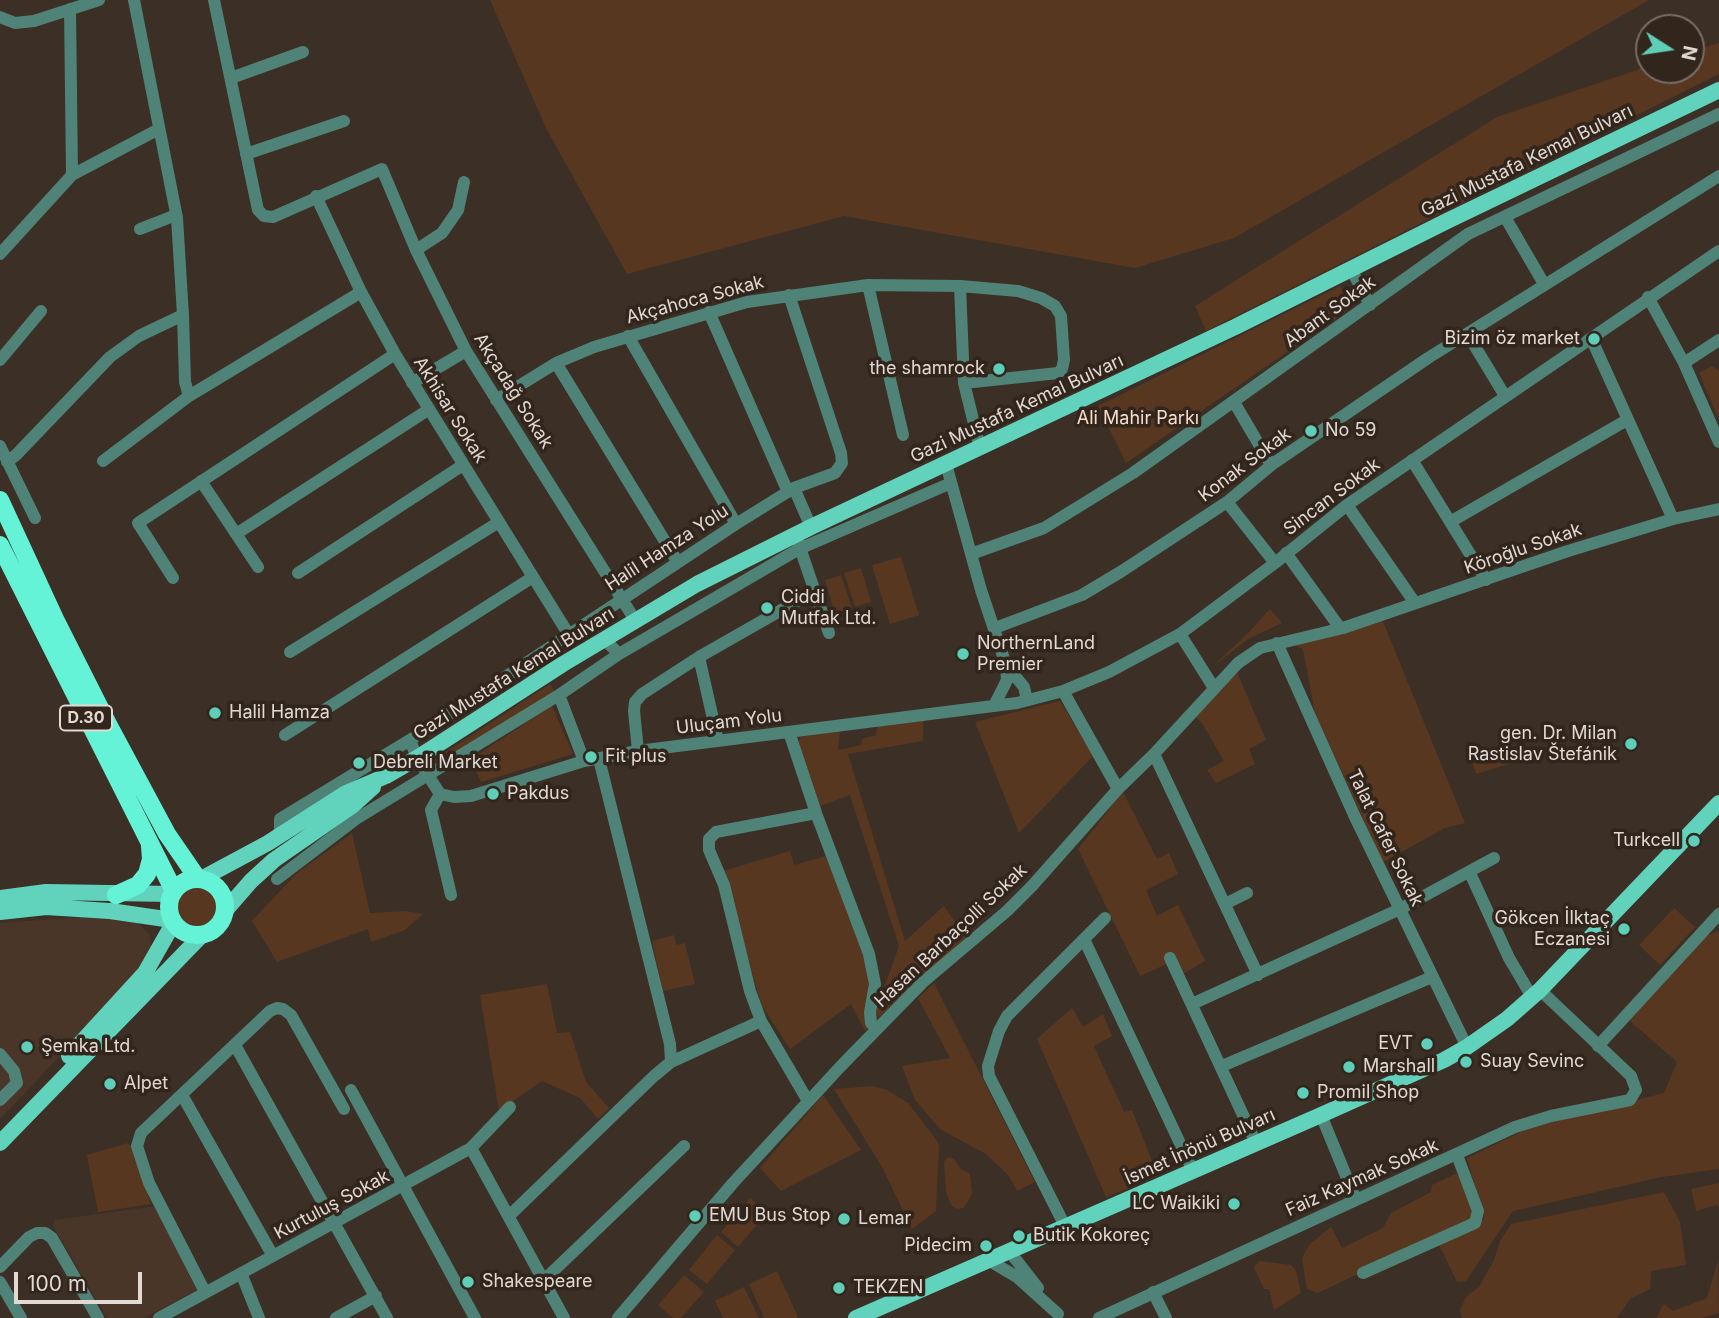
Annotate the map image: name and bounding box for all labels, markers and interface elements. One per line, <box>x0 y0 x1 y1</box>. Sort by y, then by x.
north arrow <box>1635 14 1705 84</box>
text: N <box>1676 44 1702 63</box>
street label: Gazi Mustafa Kemal Bulvarı <box>1418 100 1636 222</box>
street label: Akçahoca Sokak <box>624 271 766 329</box>
street label: Abant Sokak <box>1280 272 1380 352</box>
place label: Bizim öz market <box>1444 328 1580 350</box>
street label: Akçadağ Sokak <box>469 329 557 453</box>
marker: Bizim öz market <box>1586 331 1602 347</box>
street label: Gazi Mustafa Kemal Bulvarı <box>907 350 1127 468</box>
street label: Akhisar Sokak <box>409 353 491 467</box>
place label: the shamrock <box>869 358 985 380</box>
marker: the shamrock <box>991 361 1007 377</box>
park label: Ali Mahir Parkı <box>1077 408 1199 430</box>
place label: No 59 <box>1325 420 1377 442</box>
street label: Konak Sokak <box>1195 423 1295 507</box>
marker: No 59 <box>1303 423 1319 439</box>
street label: Sincan Sokak <box>1280 454 1384 540</box>
street label: Halil Hamza Yolu <box>601 500 733 596</box>
street label: Köroğlu Sokak <box>1461 519 1585 579</box>
place label: Ciddi Mutfak Ltd. <box>781 587 876 630</box>
marker: Ciddi Mutfak Ltd. <box>759 600 775 616</box>
street label: Gazi Mustafa Kemal Bulvarı <box>410 603 618 745</box>
place label: NorthernLand Premier <box>977 633 1095 676</box>
marker: NorthernLand Premier <box>955 646 971 662</box>
place label: Halil Hamza <box>229 702 330 724</box>
marker: Halil Hamza <box>207 705 223 721</box>
street label: Uluçam Yolu <box>675 705 783 739</box>
road number: D.30 <box>60 706 112 730</box>
place label: gen. Dr. Milan Rastislav Štefánik <box>1468 723 1617 766</box>
marker: gen. Dr. Milan Rastislav Štefánik <box>1623 736 1639 752</box>
place label: Fit plus <box>605 746 666 768</box>
marker: Fit plus <box>583 749 599 765</box>
place label: Debreli Market <box>373 752 498 774</box>
marker: Debreli Market <box>351 755 367 771</box>
street label: Talat Cafer Sokak <box>1342 766 1428 910</box>
place label: Pakdus <box>507 783 569 805</box>
marker: Pakdus <box>485 786 501 802</box>
place label: Turkcell <box>1613 830 1680 852</box>
marker: Turkcell <box>1686 833 1702 849</box>
street label: Hasan Barbaçolli Sokak <box>870 860 1032 1012</box>
place label: Gökcen İlktaç Eczanesi <box>1494 908 1610 950</box>
marker: Gökcen İlktaç Eczanesi <box>1616 921 1632 937</box>
place label: EVT <box>1378 1033 1413 1055</box>
place label: Şemka Ltd. <box>41 1036 136 1058</box>
marker: EVT <box>1419 1036 1435 1052</box>
marker: Şemka Ltd. <box>19 1039 35 1055</box>
place label: Suay Sevinc <box>1480 1051 1584 1073</box>
marker: Suay Sevinc <box>1458 1054 1474 1070</box>
place label: Marshall <box>1363 1056 1435 1078</box>
marker: Marshall <box>1341 1059 1357 1075</box>
place label: Alpet <box>124 1073 168 1095</box>
marker: Alpet <box>102 1076 118 1092</box>
place label: Promil Shop <box>1317 1082 1419 1104</box>
marker: Promil Shop <box>1295 1085 1311 1101</box>
street label: İsmet İnönü Bulvarı <box>1121 1104 1279 1190</box>
street label: Faiz Kaymak Sokak <box>1282 1135 1442 1221</box>
street label: Kurtuluş Sokak <box>271 1166 393 1244</box>
place label: LC Waikiki <box>1132 1193 1220 1215</box>
marker: LC Waikiki <box>1226 1196 1242 1212</box>
place label: EMU Bus Stop <box>709 1205 831 1227</box>
marker: EMU Bus Stop <box>687 1208 703 1224</box>
place label: Lemar <box>858 1208 911 1230</box>
marker: Lemar <box>836 1211 852 1227</box>
place label: Butik Kokoreç <box>1033 1225 1150 1247</box>
marker: Butik Kokoreç <box>1011 1228 1027 1244</box>
place label: Pidecim <box>904 1235 972 1257</box>
marker: Pidecim <box>978 1238 994 1254</box>
scale bar <box>18 1258 145 1302</box>
text: 100 m <box>27 1271 86 1296</box>
place label: Shakespeare <box>482 1271 593 1293</box>
marker: Shakespeare <box>460 1274 476 1290</box>
place label: TEKZEN <box>853 1277 923 1299</box>
marker: TEKZEN <box>831 1280 847 1296</box>

